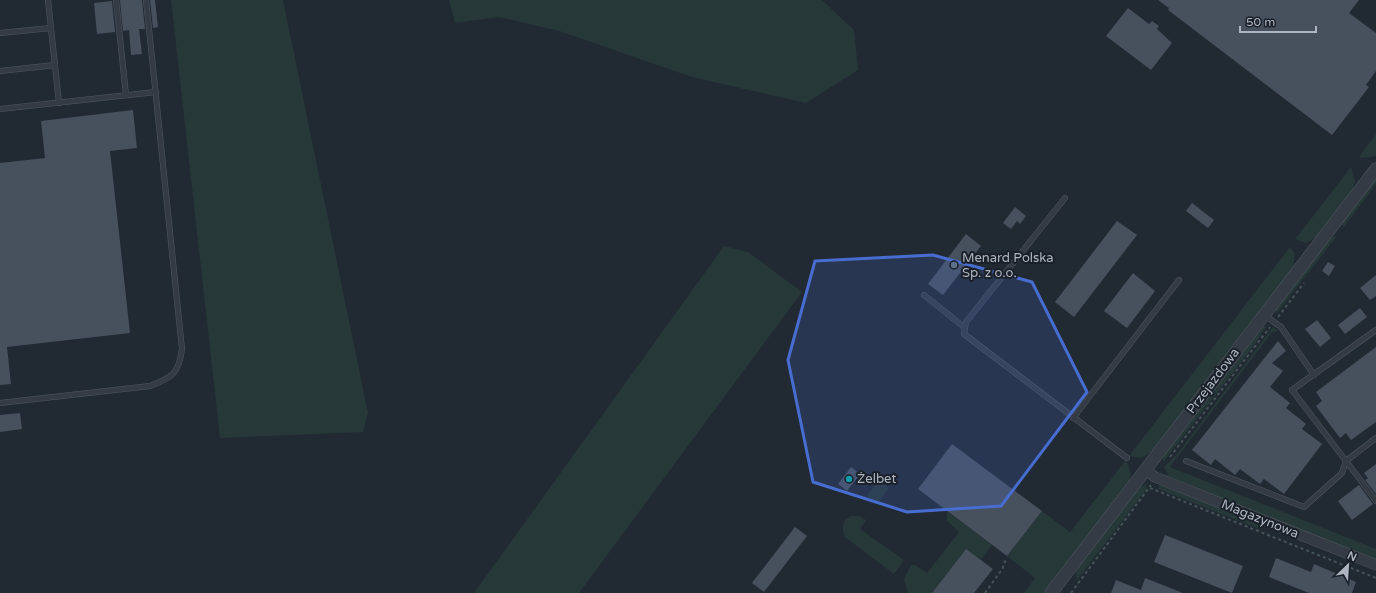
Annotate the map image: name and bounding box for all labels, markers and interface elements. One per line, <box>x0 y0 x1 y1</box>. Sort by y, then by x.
scale bar <box>1240 8 1316 34</box>
text: 50 m <box>1246 15 1275 29</box>
place label: Menard Polska Sp. z o.o. <box>962 250 1054 281</box>
marker: Menard Polska Sp. z o.o. <box>949 260 959 270</box>
street label: Przejazdowa <box>1183 345 1243 417</box>
place label: Żelbet <box>857 471 896 487</box>
marker: Żelbet <box>844 474 854 484</box>
street label: Magazynowa <box>1219 496 1301 542</box>
north arrow <box>1328 545 1368 585</box>
text: N <box>1345 549 1359 564</box>

